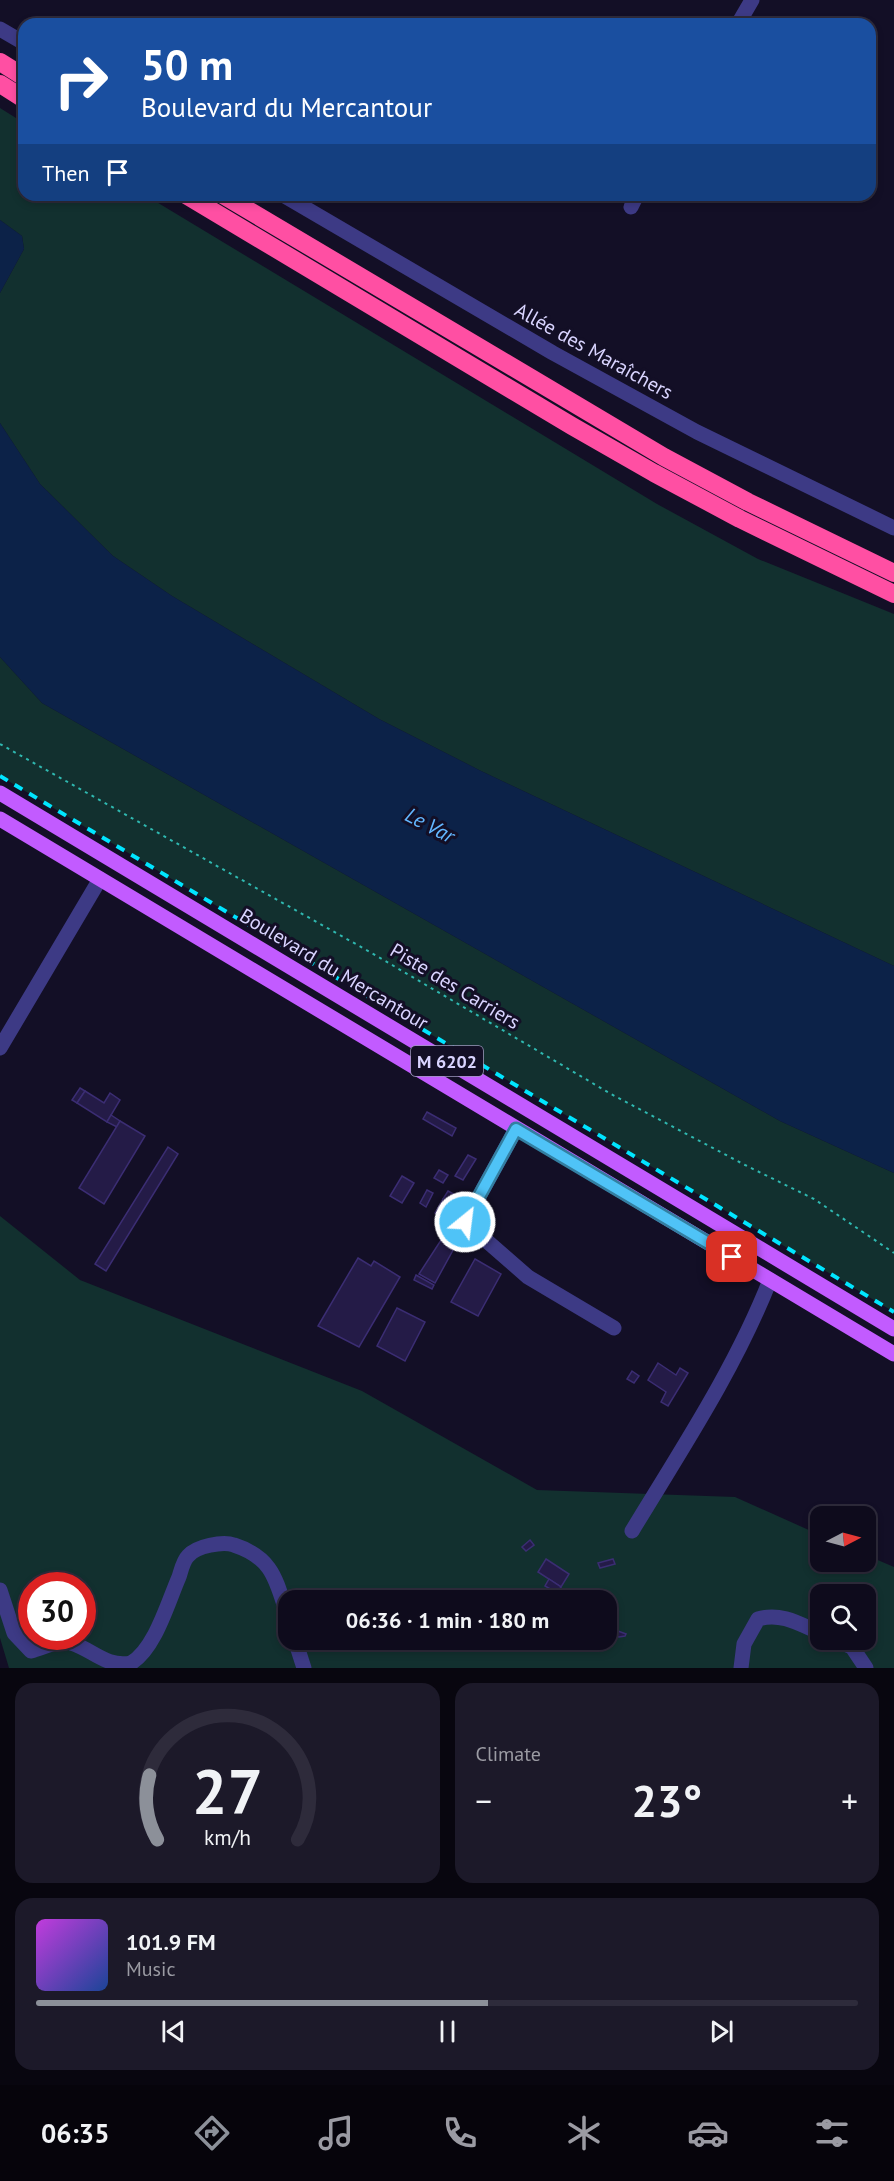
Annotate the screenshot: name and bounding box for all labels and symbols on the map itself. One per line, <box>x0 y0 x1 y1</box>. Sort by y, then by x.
street label: Allée des Maraîchers <box>510 297 678 405</box>
water label: Le Var <box>401 801 461 850</box>
street label: Boulevard du Mercantour <box>235 902 433 1036</box>
street label: Piste des Carriers <box>385 937 525 1035</box>
road number: M 6202 <box>411 1046 483 1076</box>
position arrow <box>433 1190 497 1254</box>
pin <box>706 1231 757 1282</box>
north arrow <box>810 1506 876 1572</box>
speed limit sign: 30 <box>18 1572 96 1650</box>

